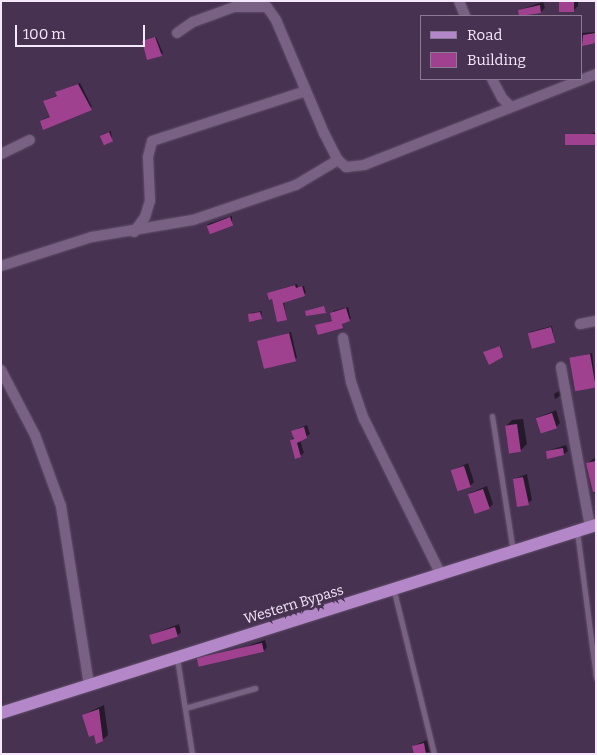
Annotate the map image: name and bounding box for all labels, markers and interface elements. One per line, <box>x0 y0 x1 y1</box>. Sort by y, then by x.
scale bar <box>18 15 148 47</box>
legend <box>420 15 582 80</box>
text: 100 m <box>23 25 66 43</box>
text: Road <box>467 26 502 44</box>
text: Building <box>467 51 526 69</box>
street label: Western Bypass <box>242 582 346 628</box>

